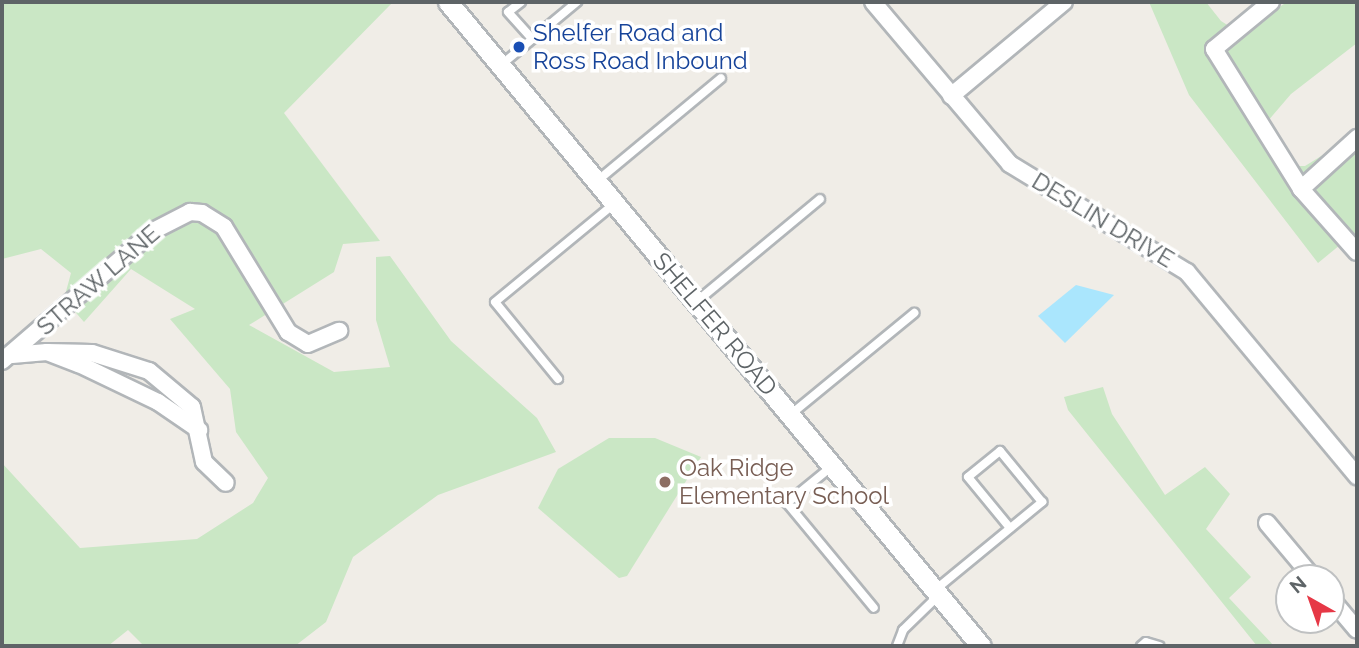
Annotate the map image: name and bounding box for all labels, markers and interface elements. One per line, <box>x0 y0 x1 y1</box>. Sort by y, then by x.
place label: Shelfer Road and Ross Road Inbound <box>533 19 748 75</box>
marker: Shelfer Road and Ross Road Inbound <box>511 39 527 55</box>
street label: DESLIN DRIVE <box>1027 166 1179 274</box>
street label: STRAW LANE <box>30 219 166 341</box>
street label: SHELFER ROAD <box>647 247 783 401</box>
place label: Oak Ridge Elementary School <box>679 454 890 510</box>
marker: Oak Ridge Elementary School <box>657 474 673 490</box>
north arrow <box>1275 564 1345 634</box>
text: N <box>1285 571 1310 598</box>

